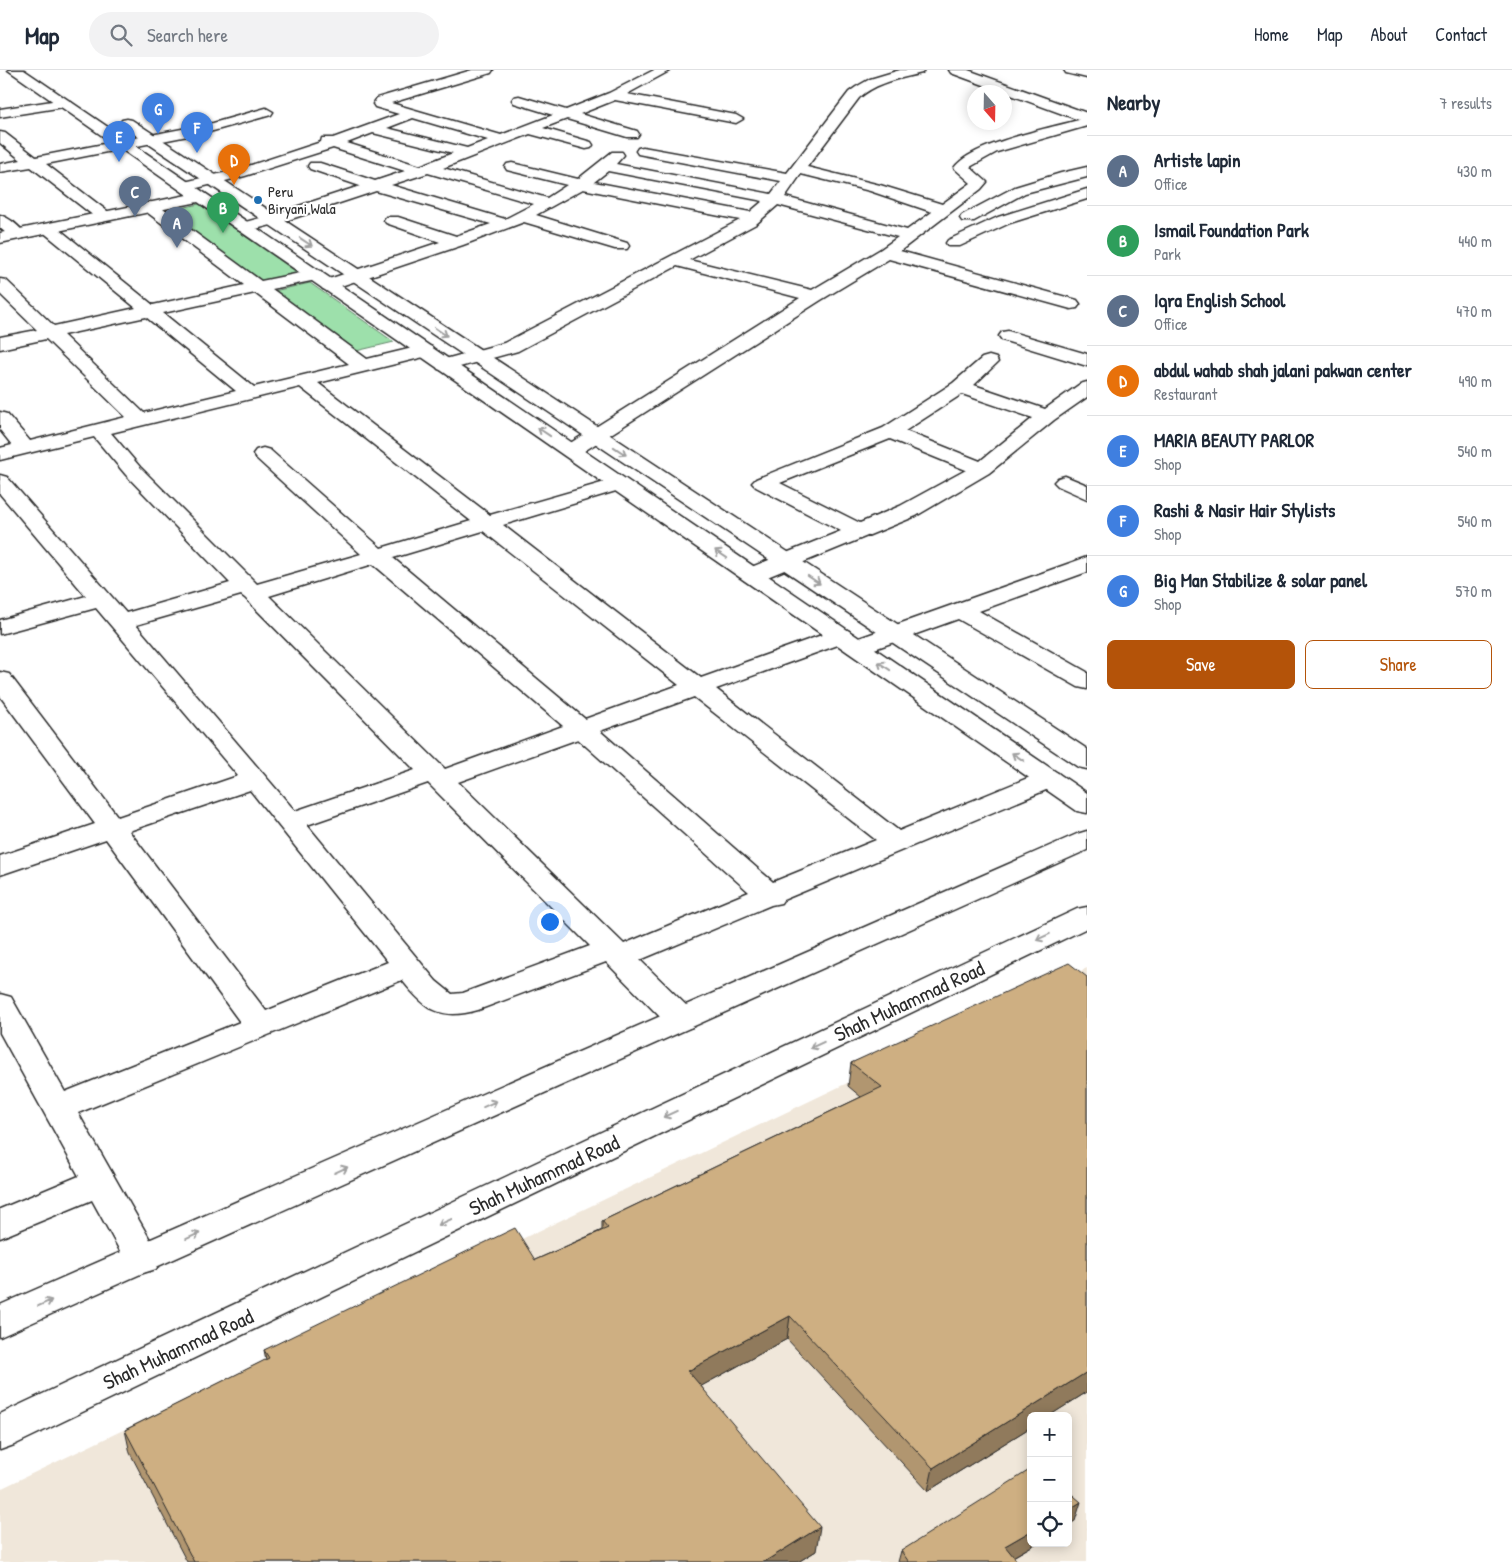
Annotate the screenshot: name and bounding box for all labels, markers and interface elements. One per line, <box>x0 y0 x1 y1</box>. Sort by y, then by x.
search box <box>89 12 439 57</box>
text: Map <box>25 19 59 51</box>
icon: search <box>107 21 135 49</box>
text: Search here <box>147 22 228 48</box>
text: Home <box>1254 22 1289 47</box>
text: Map <box>1317 22 1342 47</box>
text: About <box>1370 22 1407 47</box>
text: Contact <box>1435 22 1487 47</box>
north arrow <box>967 85 1012 130</box>
text: Nearby <box>1107 88 1160 117</box>
text: 7 results <box>1439 92 1492 114</box>
pin: G <box>142 93 174 134</box>
pin: F <box>181 112 213 153</box>
pin: E <box>103 121 135 162</box>
pin: D <box>218 144 250 185</box>
text: Artiste lapin <box>1154 147 1241 173</box>
text: A <box>1119 160 1127 182</box>
text: 430 m <box>1457 160 1492 182</box>
text: Office <box>1154 173 1187 195</box>
pin: C <box>119 176 151 217</box>
place label: Peru Biryani Wala <box>268 181 336 219</box>
pin: B <box>207 192 239 233</box>
marker: Peru Biryani Wala <box>252 194 264 206</box>
pin: A <box>161 207 193 248</box>
text: Ismail Foundation Park <box>1154 217 1309 243</box>
text: B <box>1119 230 1127 252</box>
text: 440 m <box>1458 230 1492 252</box>
one-way arrow <box>299 237 313 247</box>
text: Park <box>1154 243 1181 265</box>
text: Iqra English School <box>1154 287 1285 313</box>
text: C <box>1119 300 1127 322</box>
text: 470 m <box>1456 300 1492 322</box>
text: Office <box>1154 313 1187 335</box>
one-way arrow <box>434 327 448 337</box>
text: abdul wahab shah jalani pakwan center <box>1154 357 1412 383</box>
text: D <box>1119 370 1127 392</box>
text: 490 m <box>1458 370 1492 392</box>
text: Restaurant <box>1154 383 1217 405</box>
one-way arrow <box>537 427 551 437</box>
text: MARIA BEAUTY PARLOR <box>1154 427 1314 453</box>
text: E <box>1119 440 1127 462</box>
text: 540 m <box>1458 440 1492 462</box>
one-way arrow <box>613 446 627 456</box>
text: Shop <box>1154 453 1181 475</box>
text: Rashi & Nasir Hair Stylists <box>1154 497 1335 523</box>
text: F <box>1120 510 1126 532</box>
text: 540 m <box>1458 510 1492 532</box>
text: Shop <box>1154 523 1181 545</box>
one-way arrow <box>714 549 728 559</box>
text: Big Man Stabilize & solar panel <box>1154 567 1367 593</box>
one-way arrow <box>807 574 821 585</box>
text: G <box>1119 580 1127 602</box>
text: 570 m <box>1456 580 1492 602</box>
text: Shop <box>1154 593 1181 615</box>
button: Save <box>1107 640 1295 689</box>
button: Share <box>1305 640 1492 689</box>
one-way arrow <box>877 660 891 671</box>
one-way arrow <box>1011 752 1025 762</box>
your location <box>537 909 563 935</box>
one-way arrow <box>1036 933 1051 943</box>
street label: Shah Muhammad Road <box>829 954 989 1048</box>
one-way arrow <box>810 1040 825 1050</box>
one-way arrow <box>482 1099 497 1109</box>
one-way arrow <box>663 1110 678 1120</box>
street label: Shah Muhammad Road <box>464 1128 624 1222</box>
one-way arrow <box>333 1165 348 1175</box>
one-way arrow <box>437 1217 452 1227</box>
one-way arrow <box>185 1231 200 1241</box>
one-way arrow <box>37 1297 52 1307</box>
street label: Shah Muhammad Road <box>98 1302 258 1396</box>
map controls <box>1027 1412 1072 1547</box>
button: + <box>1027 1412 1072 1457</box>
button: − <box>1027 1457 1072 1502</box>
button: locate <box>1027 1502 1072 1547</box>

